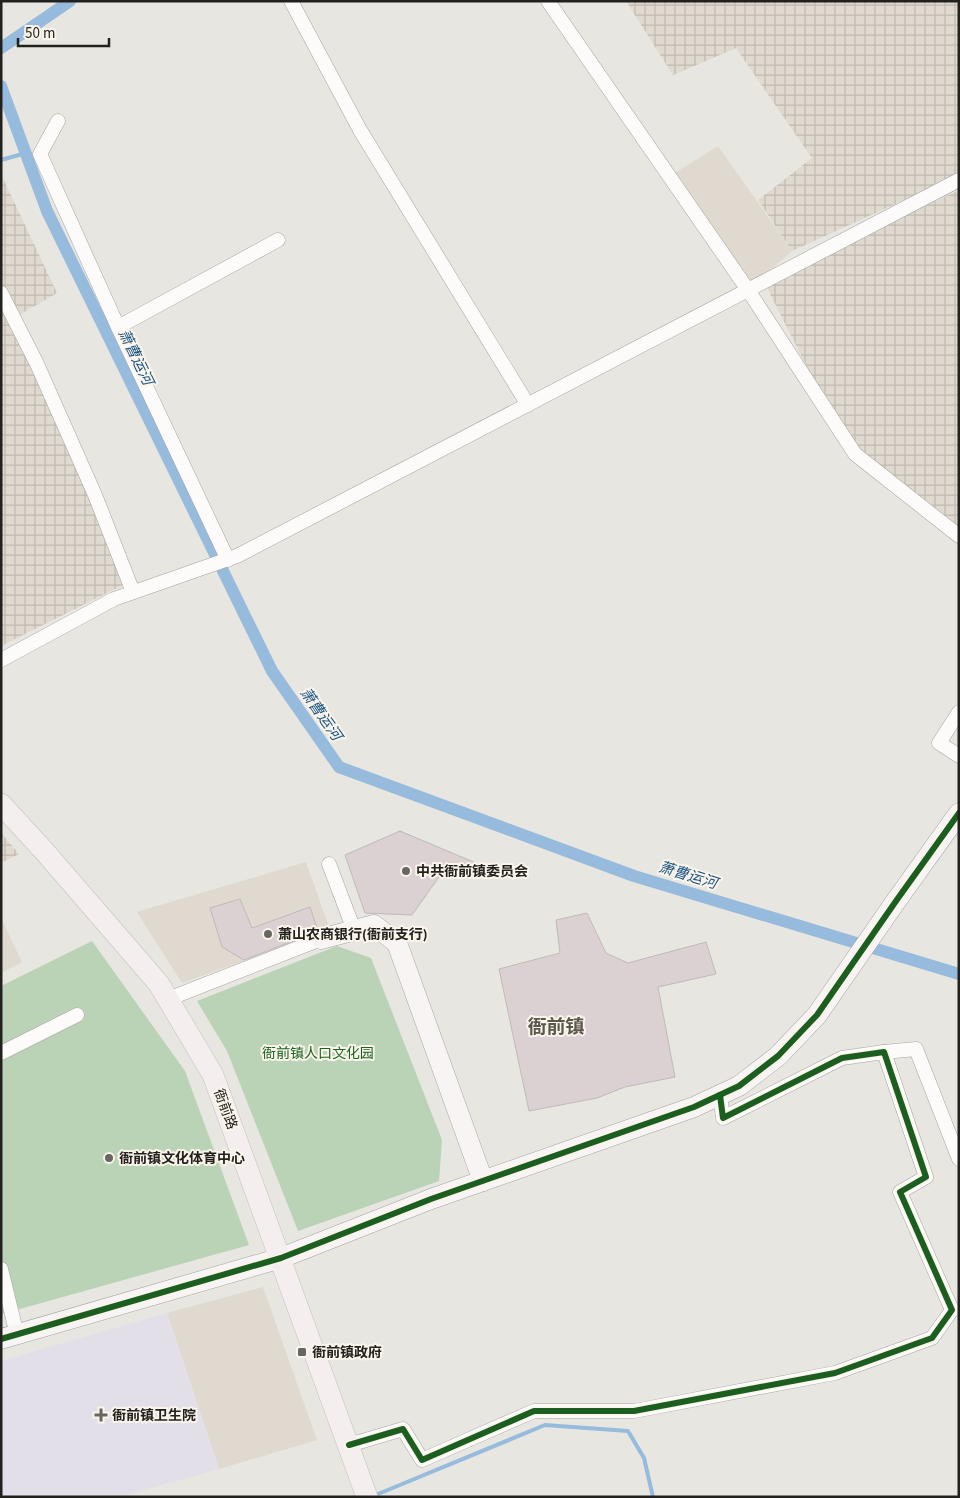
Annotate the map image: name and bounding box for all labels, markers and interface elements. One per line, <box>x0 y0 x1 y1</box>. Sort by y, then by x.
scale bar <box>18 15 109 47</box>
text: 50 m <box>25 23 55 44</box>
water label: 萧曹运河 <box>113 326 159 391</box>
water label: 萧曹运河 <box>295 684 348 747</box>
water label: 萧曹运河 <box>656 857 722 895</box>
place label: 中共衙前镇委员会 <box>416 862 528 882</box>
marker: 中共衙前镇委员会 <box>400 865 412 877</box>
place label: 萧山农商银行(衙前支行) <box>278 925 428 945</box>
marker: 萧山农商银行(衙前支行) <box>262 928 274 940</box>
district label: 衙前镇 <box>527 1014 585 1041</box>
park label: 衙前镇人口文化园 <box>262 1044 374 1064</box>
street label: 衙前路 <box>208 1086 242 1132</box>
place label: 衙前镇文化体育中心 <box>119 1149 245 1169</box>
marker: 衙前镇文化体育中心 <box>103 1152 115 1164</box>
place label: 衙前镇政府 <box>312 1343 382 1363</box>
marker: 衙前镇政府 <box>296 1346 308 1358</box>
place label: 衙前镇卫生院 <box>112 1406 196 1426</box>
marker: 衙前镇卫生院 <box>94 1408 108 1422</box>

